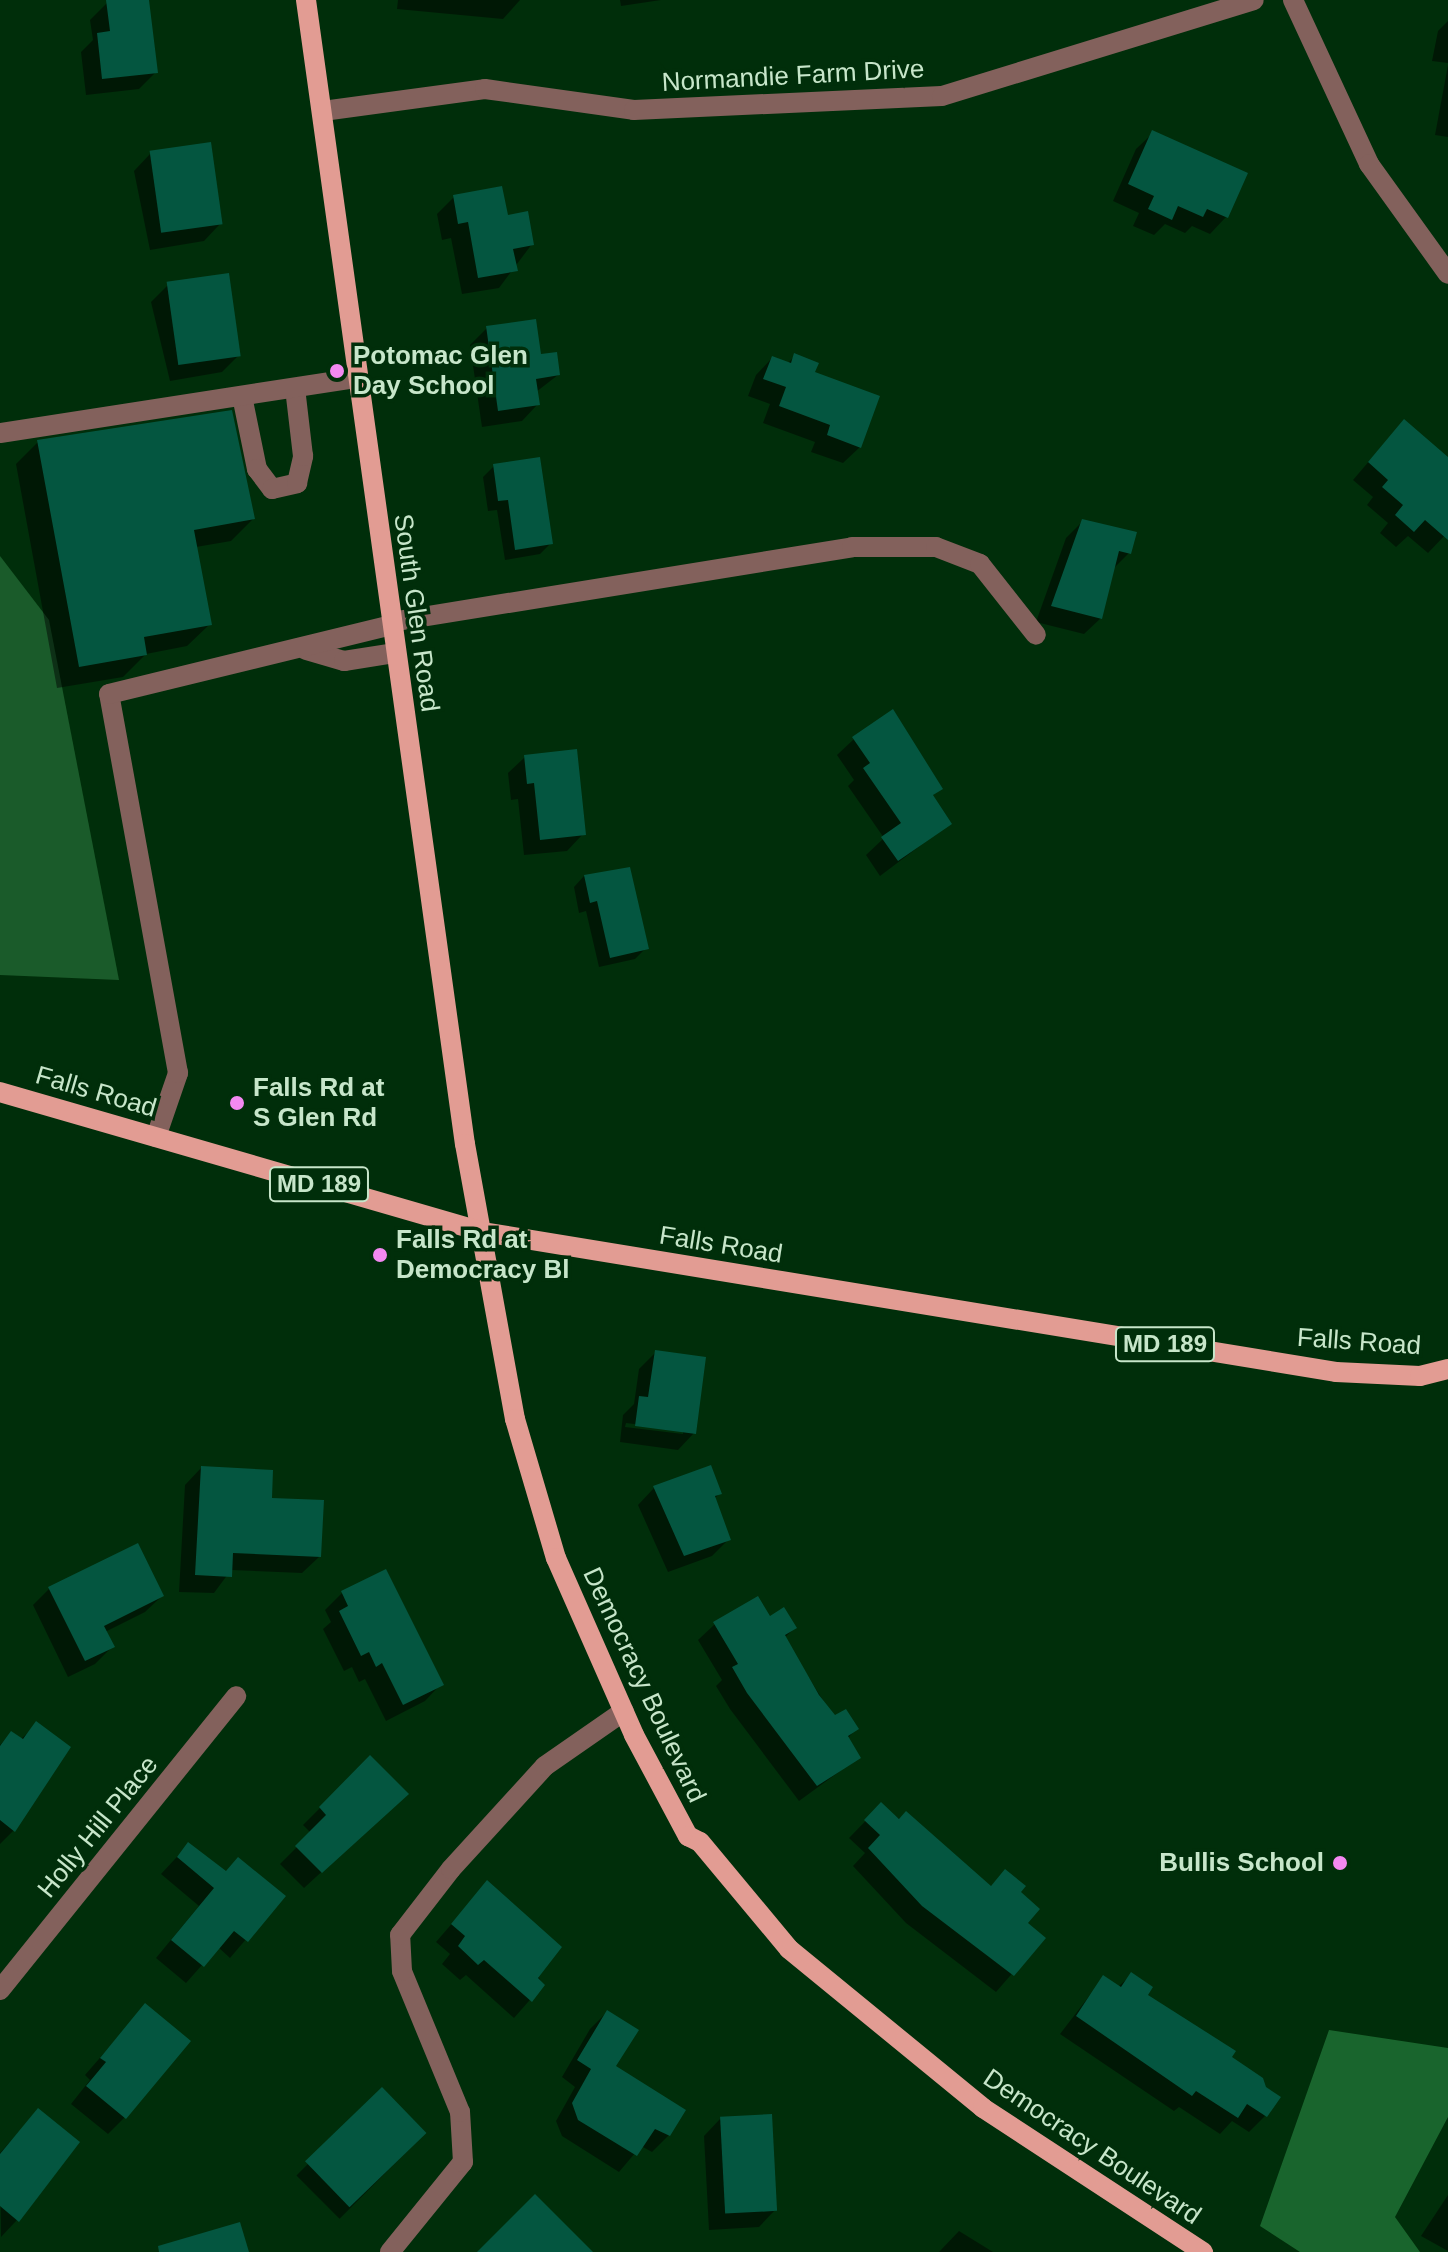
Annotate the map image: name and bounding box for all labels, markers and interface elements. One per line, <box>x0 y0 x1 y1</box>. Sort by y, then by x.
street label: Normandie Farm Drive <box>661 54 925 98</box>
place label: Potomac Glen Day School <box>353 340 528 402</box>
marker: Potomac Glen Day School <box>328 362 346 380</box>
street label: South Glen Road <box>387 512 445 714</box>
street label: Falls Road <box>32 1060 160 1124</box>
place label: Falls Rd at S Glen Rd <box>253 1072 384 1134</box>
marker: Falls Rd at S Glen Rd <box>228 1094 246 1112</box>
road number: MD 189 <box>267 1164 371 1204</box>
street label: Falls Road <box>657 1220 785 1270</box>
place label: Falls Rd at Democracy Bl <box>396 1224 569 1286</box>
marker: Falls Rd at Democracy Bl <box>371 1246 389 1264</box>
street label: Falls Road <box>1296 1322 1422 1362</box>
road number: MD 189 <box>1113 1324 1217 1364</box>
street label: Democracy Boulevard <box>576 1563 712 1807</box>
street label: Holly Hill Place <box>31 1750 165 1904</box>
place label: Bullis School <box>1159 1847 1324 1879</box>
marker: Bullis School <box>1331 1854 1349 1872</box>
street label: Democracy Boulevard <box>977 2063 1207 2231</box>

